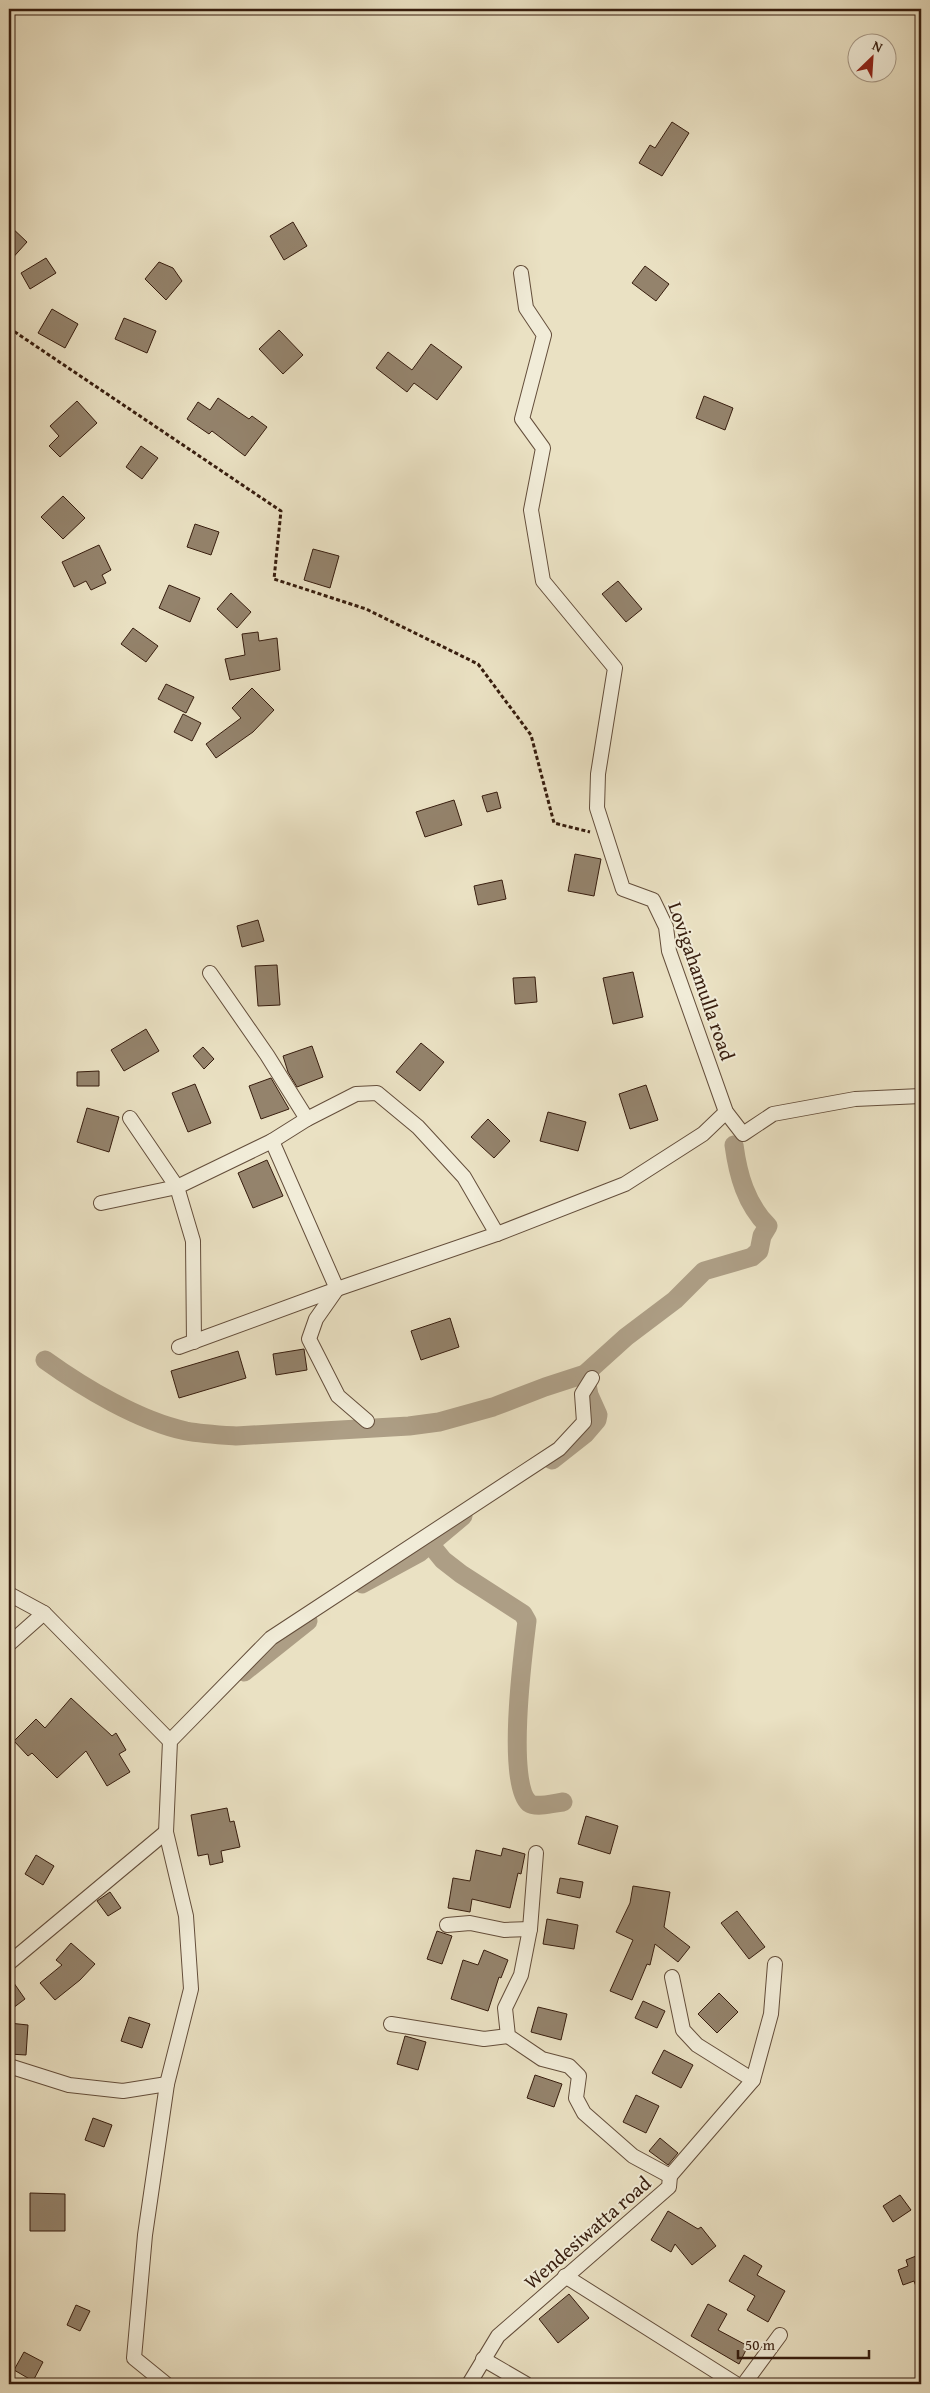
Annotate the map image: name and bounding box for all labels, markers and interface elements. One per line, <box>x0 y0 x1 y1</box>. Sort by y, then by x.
north arrow <box>848 32 898 82</box>
text: N <box>869 35 887 58</box>
street label: Lovigahamulla road <box>661 898 743 1064</box>
street label: Wendesiwatta road <box>517 2168 657 2295</box>
scale bar <box>738 2328 869 2360</box>
text: 50 m <box>745 2334 776 2355</box>

